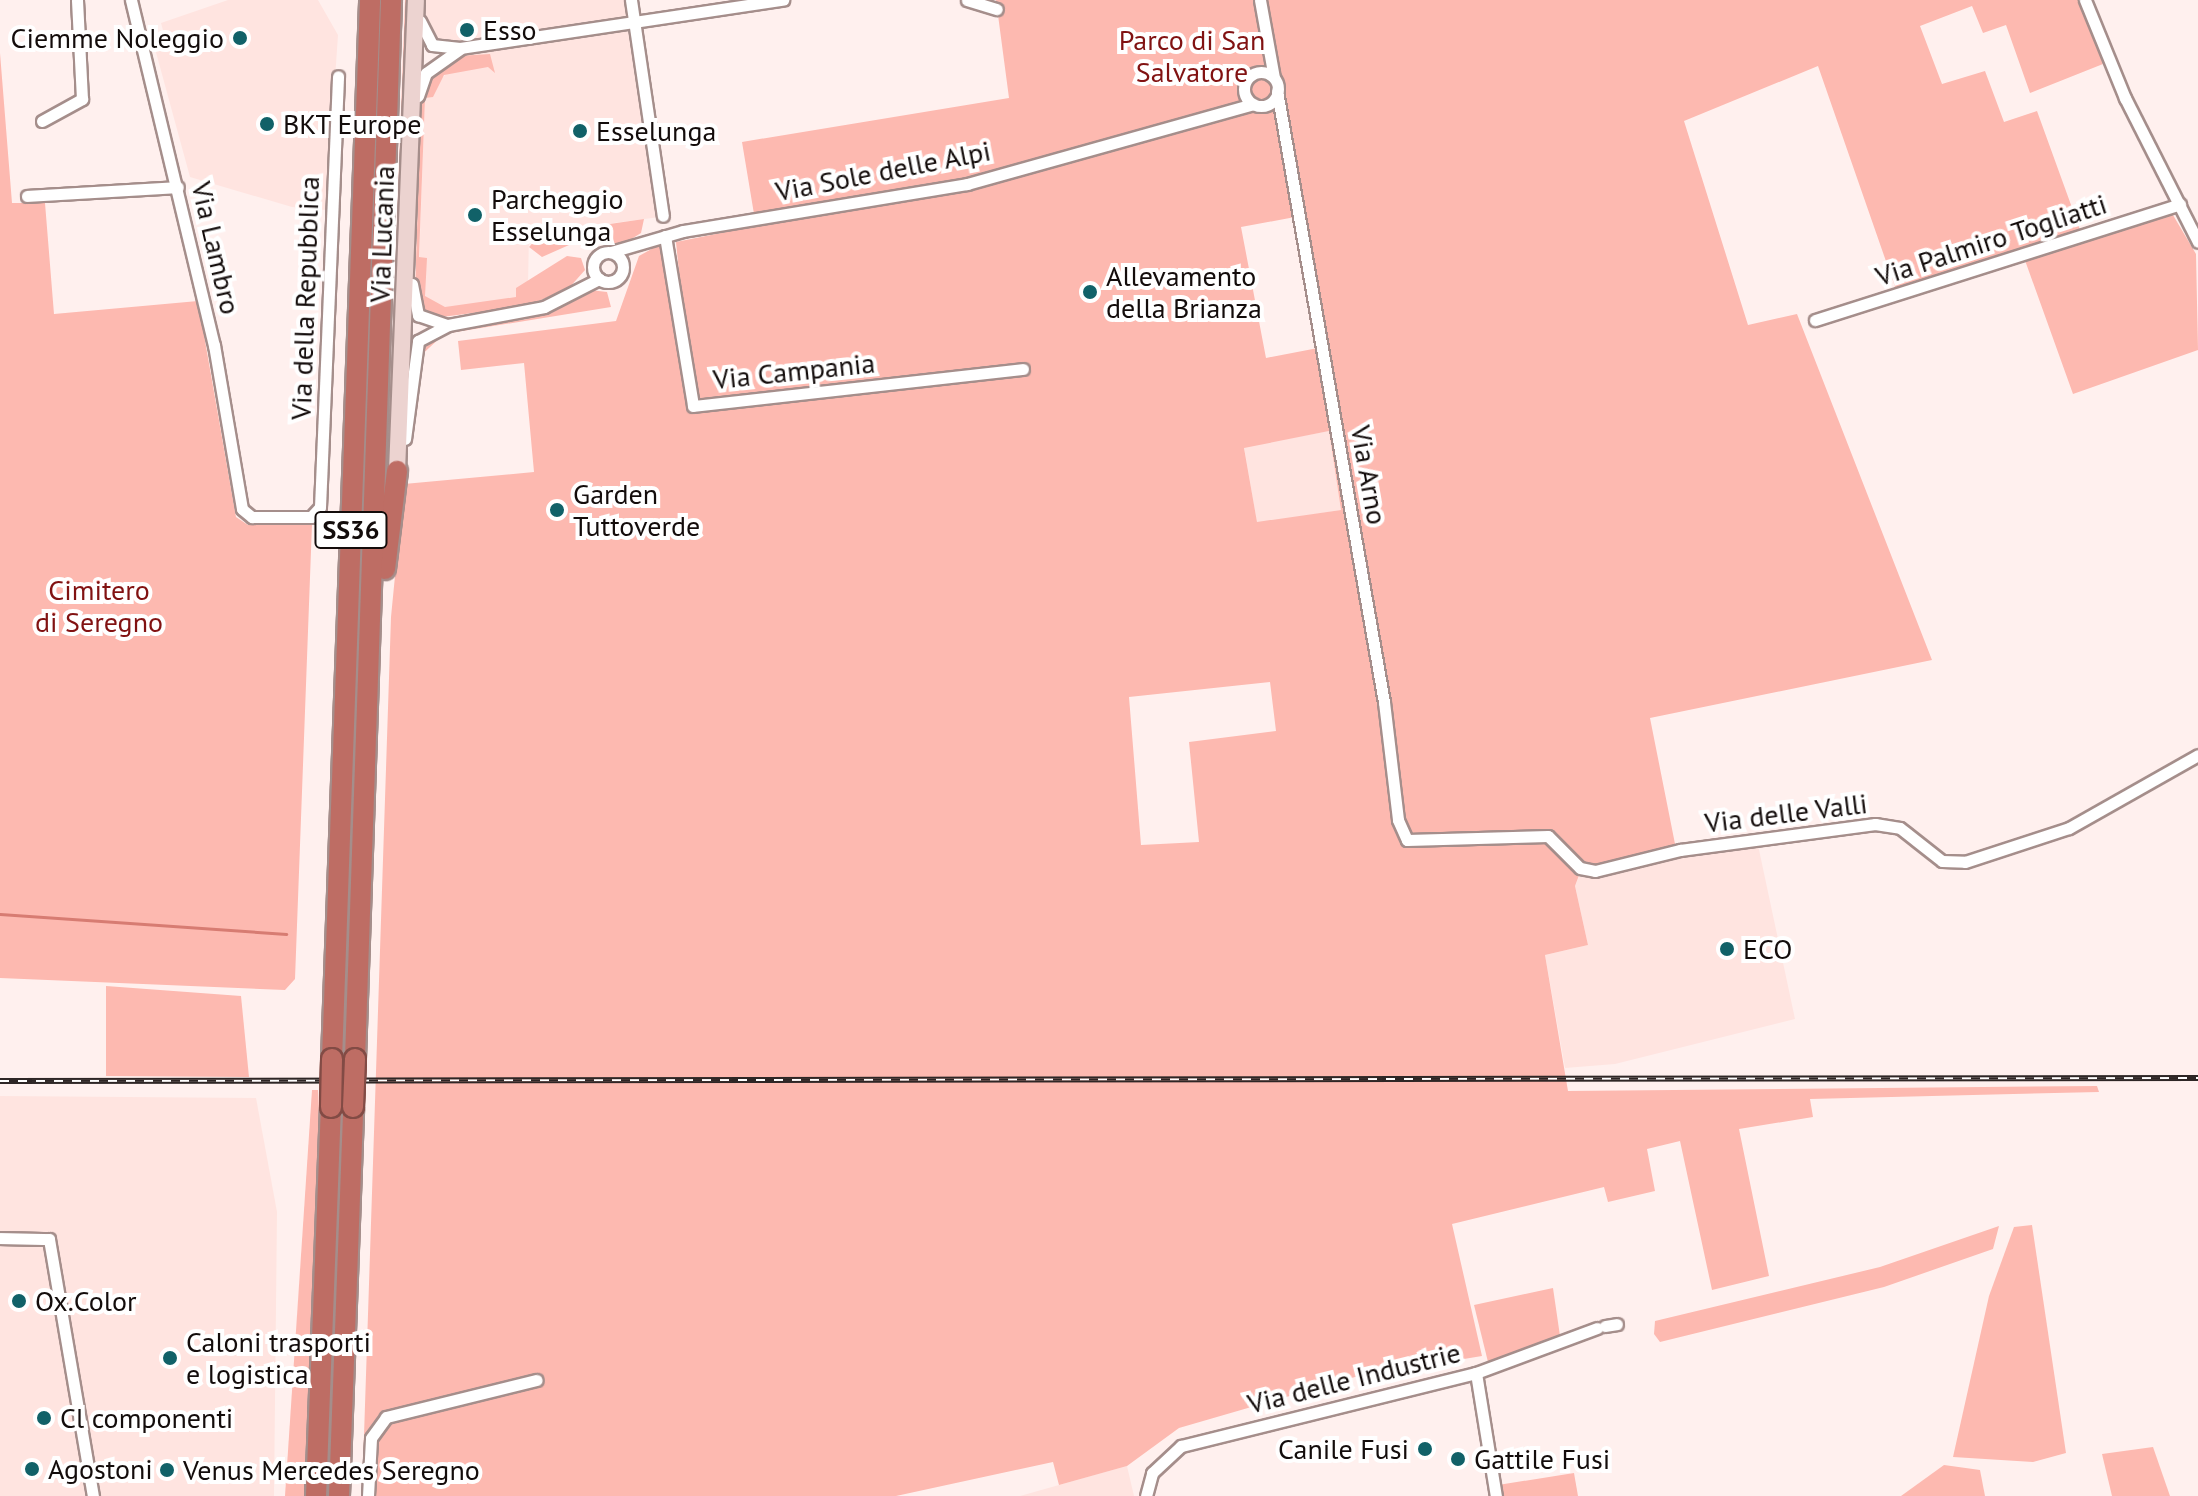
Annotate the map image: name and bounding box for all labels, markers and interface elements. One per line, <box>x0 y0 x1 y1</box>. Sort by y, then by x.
place label: Esso <box>483 13 537 47</box>
place label: Ciemme Noleggio <box>11 21 224 55</box>
marker: Esso <box>458 21 476 39</box>
park label: Parco di San Salvatore <box>1119 23 1265 89</box>
marker: Ciemme Noleggio <box>231 29 249 47</box>
place label: BKT Europe <box>283 107 423 141</box>
place label: Esselunga <box>596 114 716 148</box>
marker: BKT Europe <box>258 115 276 133</box>
marker: Esselunga <box>571 122 589 140</box>
street label: Via Sole delle Alpi <box>772 134 994 208</box>
street label: Via Lucania <box>363 165 401 303</box>
street label: Via della Repubblica <box>284 175 326 421</box>
street label: Via Lambro <box>184 178 248 318</box>
place label: Parcheggio Esselunga <box>491 182 624 248</box>
street label: Via Palmiro Togliatti <box>1871 187 2111 293</box>
marker: Parcheggio Esselunga <box>466 206 484 224</box>
place label: Allevamento della Brianza <box>1106 259 1262 325</box>
marker: Allevamento della Brianza <box>1081 283 1099 301</box>
street label: Via Campania <box>711 346 877 396</box>
street label: Via Arno <box>1344 422 1394 528</box>
place label: Garden Tuttoverde <box>573 477 700 543</box>
marker: Garden Tuttoverde <box>548 501 566 519</box>
road number: SS36 <box>313 508 389 552</box>
park label: Cimitero di Seregno <box>35 573 163 639</box>
street label: Via delle Valli <box>1702 786 1870 840</box>
place label: ECO <box>1743 932 1792 966</box>
marker: ECO <box>1718 940 1736 958</box>
place label: Ox.Color <box>35 1284 136 1318</box>
marker: Ox.Color <box>10 1292 28 1310</box>
place label: Caloni trasporti e logistica <box>186 1325 371 1391</box>
street label: Via delle Industrie <box>1244 1335 1464 1421</box>
marker: Caloni trasporti e logistica <box>161 1349 179 1367</box>
place label: Cl componenti <box>60 1401 233 1435</box>
marker: Cl componenti <box>35 1409 53 1427</box>
place label: Canile Fusi <box>1278 1432 1409 1466</box>
marker: Canile Fusi <box>1416 1440 1434 1458</box>
place label: Gattile Fusi <box>1474 1442 1610 1476</box>
marker: Gattile Fusi <box>1449 1450 1467 1468</box>
place label: Agostoni <box>48 1452 153 1486</box>
place label: Venus Mercedes Seregno <box>183 1453 480 1487</box>
marker: Agostoni <box>23 1460 41 1478</box>
marker: Venus Mercedes Seregno <box>158 1461 176 1479</box>

